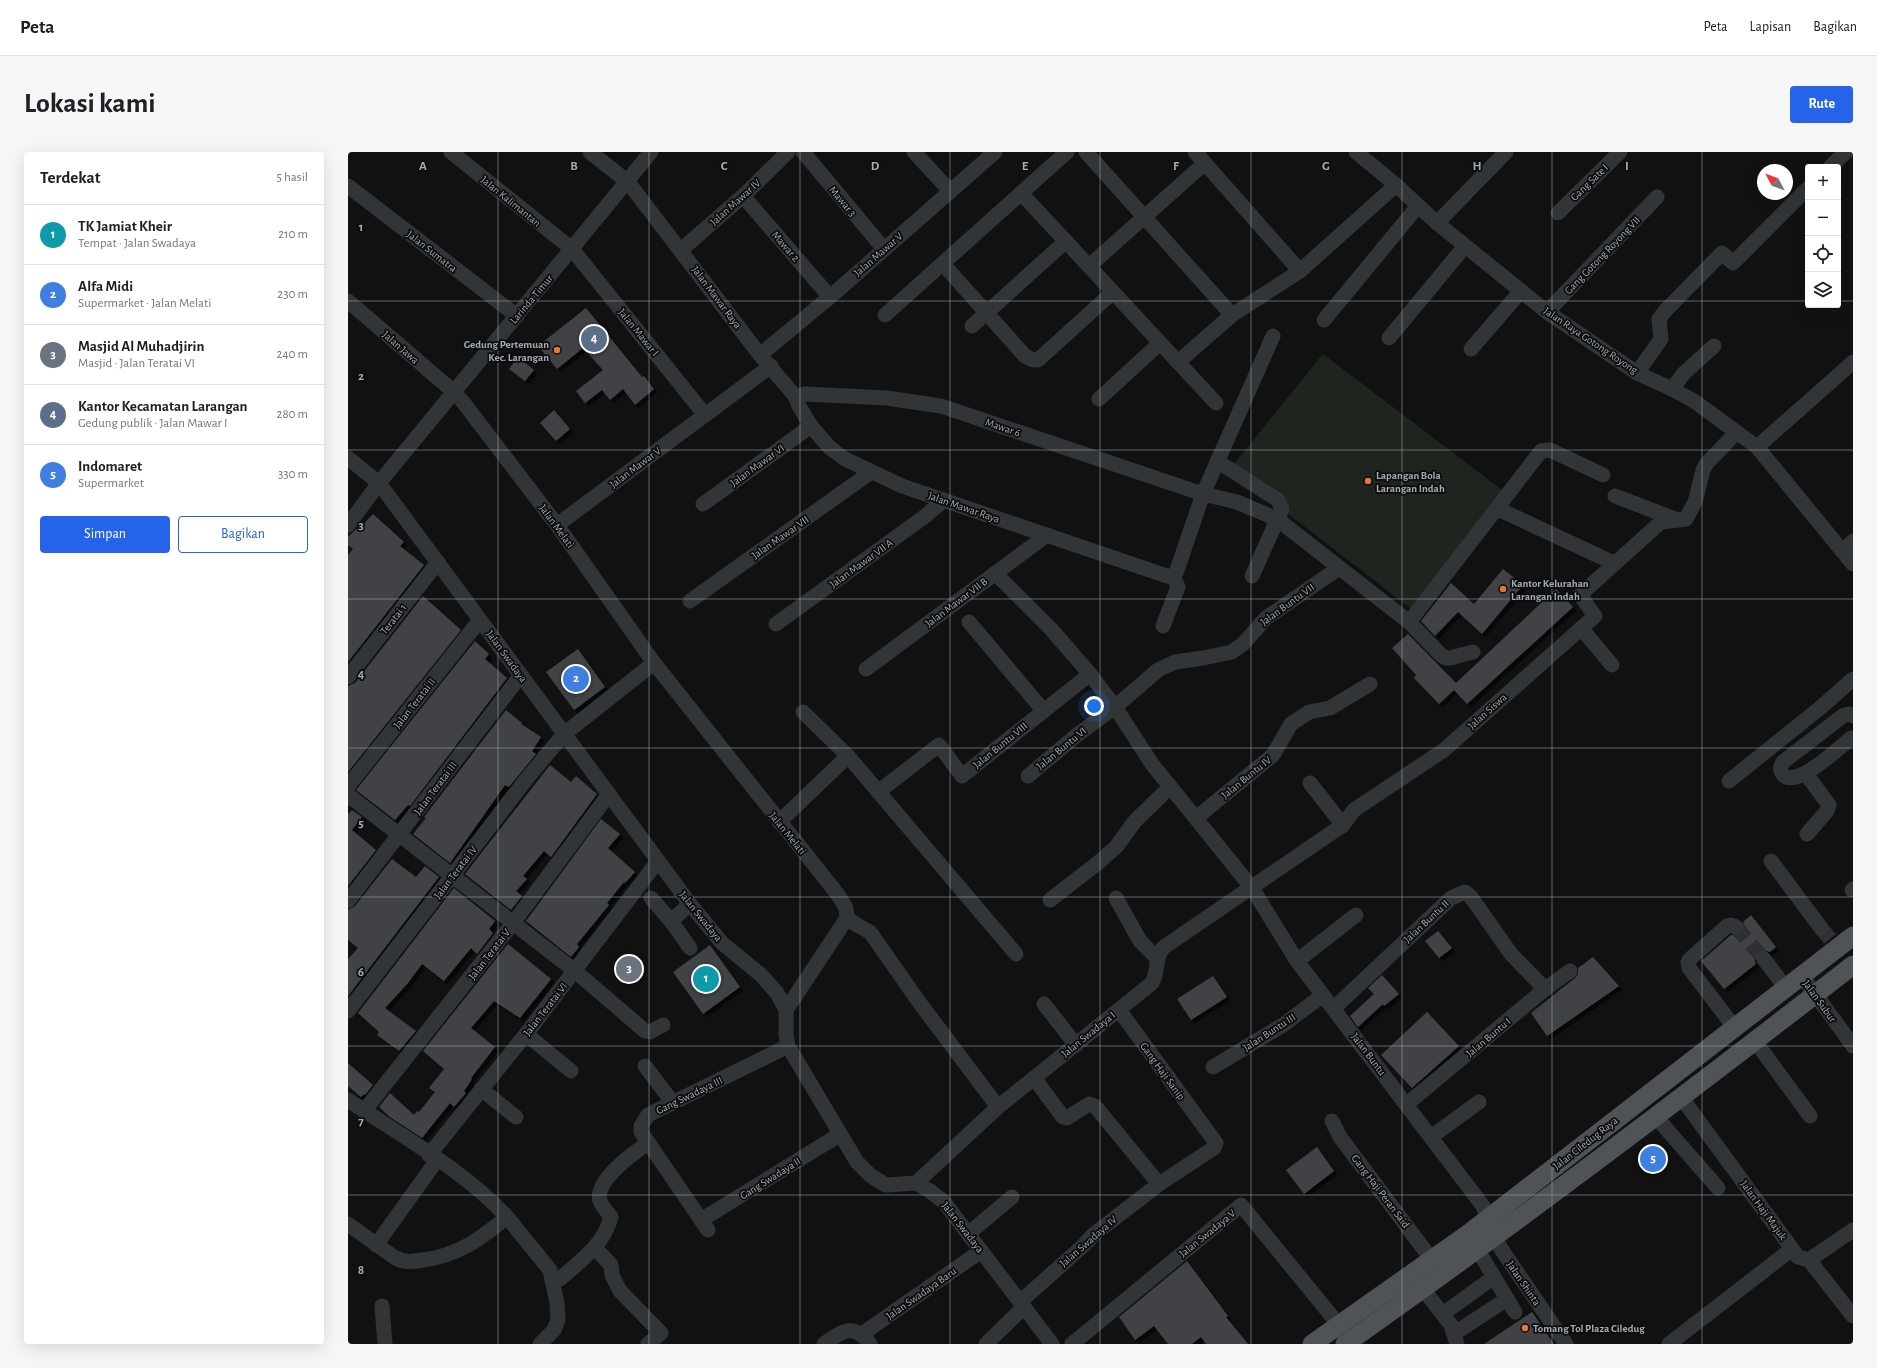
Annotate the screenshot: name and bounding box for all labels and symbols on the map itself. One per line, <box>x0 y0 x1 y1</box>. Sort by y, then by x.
text: A <box>419 160 427 173</box>
text: B <box>570 160 578 173</box>
text: C <box>721 160 728 173</box>
text: D <box>871 160 880 173</box>
text: E <box>1022 160 1029 173</box>
text: F <box>1173 160 1180 173</box>
text: G <box>1322 160 1330 173</box>
text: H <box>1472 160 1482 173</box>
text: I <box>1625 160 1629 173</box>
street label: Gang Sate I <box>1568 162 1610 203</box>
north arrow <box>1757 164 1793 200</box>
street label: Jalan Kalimantan <box>479 174 543 229</box>
street label: Jalan Mawar IV <box>708 177 763 228</box>
street label: Mawar 3 <box>827 184 859 219</box>
street label: Gang Gotong Royong VII <box>1563 214 1642 296</box>
text: 1 <box>359 221 363 234</box>
street label: Jalan Sumatra <box>405 229 459 274</box>
street label: Mawar 2 <box>770 229 802 264</box>
street label: Jalan Mawar V <box>852 230 905 278</box>
street label: Jalan Mawar Raya <box>690 264 744 331</box>
street label: Larinda Timur <box>508 272 555 326</box>
street label: Jalan Raya Gotong Royong <box>1542 305 1640 376</box>
street label: Jalan Mawar I <box>616 307 661 358</box>
pin: 4 <box>581 324 607 354</box>
street label: Jalan Jawa <box>380 329 421 366</box>
place label: Gedung Pertemuan Kec. Larangan <box>464 339 549 363</box>
marker: Gedung Pertemuan Kec. Larangan <box>552 345 562 355</box>
text: 2 <box>358 370 364 383</box>
street label: Mawar 6 <box>984 416 1022 439</box>
street label: Jalan Mawar VI <box>728 442 786 489</box>
street label: Jalan Mawar V <box>608 444 663 490</box>
place label: Lapangan Bola Larangan Indah <box>1376 470 1445 494</box>
marker: Lapangan Bola Larangan Indah <box>1363 476 1373 486</box>
street label: Jalan Mawar Raya <box>927 490 1001 525</box>
street label: Jalan Melati <box>537 502 576 550</box>
street label: Jalan Mawar VII <box>750 514 811 561</box>
text: 3 <box>358 519 364 532</box>
street label: Jalan Mawar VII A <box>828 537 895 590</box>
street label: Jalan Mawar VII B <box>923 576 989 629</box>
place label: Kantor Kelurahan Larangan Indah <box>1511 578 1589 602</box>
street label: Jalan Buntu VII <box>1258 581 1316 628</box>
marker: Kantor Kelurahan Larangan Indah <box>1498 584 1508 594</box>
street label: Teratai 1 <box>378 602 409 637</box>
street label: Jalan Swadaya <box>484 628 529 684</box>
pin: 2 <box>563 664 589 694</box>
text: 4 <box>358 668 365 681</box>
street label: Jalan Teratai II <box>391 676 437 731</box>
street label: Jalan Siswa <box>1466 691 1509 731</box>
your location <box>1084 696 1104 716</box>
street label: Jalan Buntu VIII <box>971 720 1030 771</box>
street label: Jalan Buntu VI <box>1034 725 1088 772</box>
street label: Jalan Buntu IV <box>1219 754 1274 801</box>
street label: Jalan Teratai III <box>412 760 459 817</box>
street label: Jalan Melati <box>767 810 808 857</box>
text: 5 <box>358 817 364 830</box>
street label: Jalan Teratai IV <box>432 843 479 901</box>
street label: Jalan Swadaya <box>677 889 724 943</box>
street label: Jalan Buntu II <box>1402 898 1451 945</box>
street label: Jalan Teratai V <box>466 926 513 982</box>
pin: 3 <box>616 954 642 984</box>
pin: 1 <box>693 964 719 994</box>
text: 6 <box>358 966 364 979</box>
street label: Jalan Subur <box>1801 978 1839 1025</box>
street label: Jalan Teratai VI <box>521 981 569 1038</box>
street label: Jalan Swadaya I <box>1059 1009 1117 1059</box>
street label: Jalan Buntu III <box>1241 1011 1298 1053</box>
street label: Jalan Buntu I <box>1464 1016 1513 1059</box>
street label: Jalan Buntu <box>1349 1031 1388 1078</box>
street label: Gang Haji Sanip <box>1138 1041 1187 1102</box>
street label: Gang Swadaya III <box>654 1075 724 1116</box>
text: 7 <box>358 1115 364 1128</box>
street label: Jalan Ciledug Raya <box>1551 1115 1620 1172</box>
pin: 5 <box>1640 1144 1666 1174</box>
street label: Gang Haji Peran Said <box>1350 1153 1412 1230</box>
street label: Gang Swadaya II <box>738 1155 803 1202</box>
street label: Jalan Haji Majuk <box>1738 1179 1789 1242</box>
street label: Jalan Swadaya <box>939 1200 986 1255</box>
street label: Jalan Swadaya V <box>1177 1207 1238 1259</box>
street label: Jalan Swadaya IV <box>1058 1213 1120 1269</box>
street label: Jalan Shinta <box>1505 1259 1542 1308</box>
text: 8 <box>358 1264 364 1277</box>
street label: Jalan Swadaya Baru <box>884 1265 959 1322</box>
marker: Tomang Tol Plaza Ciledug <box>1520 1323 1530 1333</box>
place label: Tomang Tol Plaza Ciledug <box>1533 1323 1645 1334</box>

